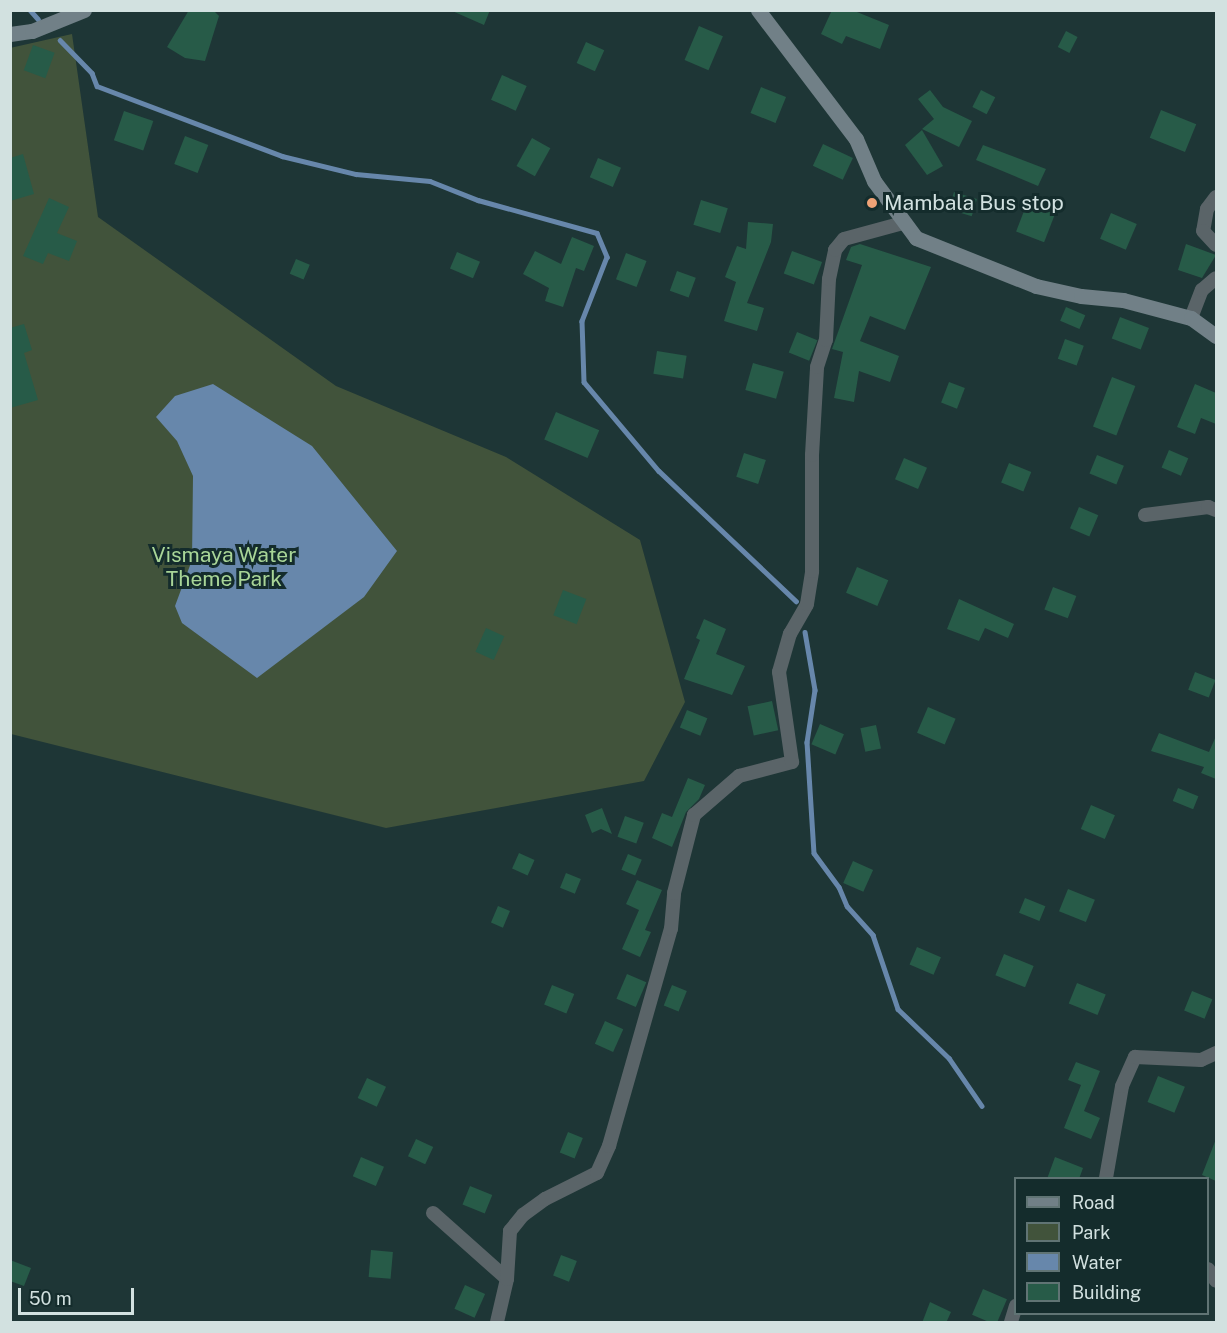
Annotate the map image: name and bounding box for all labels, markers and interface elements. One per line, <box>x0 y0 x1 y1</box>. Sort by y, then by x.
place label: Mambala Bus stop <box>884 190 1064 216</box>
marker: Mambala Bus stop <box>865 196 879 210</box>
park label: Vismaya Water Theme Park <box>151 542 297 592</box>
legend <box>1014 1177 1209 1315</box>
text: Road <box>1072 1192 1115 1213</box>
text: Park <box>1072 1222 1110 1243</box>
text: Water <box>1072 1252 1122 1273</box>
scale bar <box>21 1276 136 1314</box>
text: Building <box>1072 1282 1141 1303</box>
text: 50 m <box>29 1288 72 1309</box>

